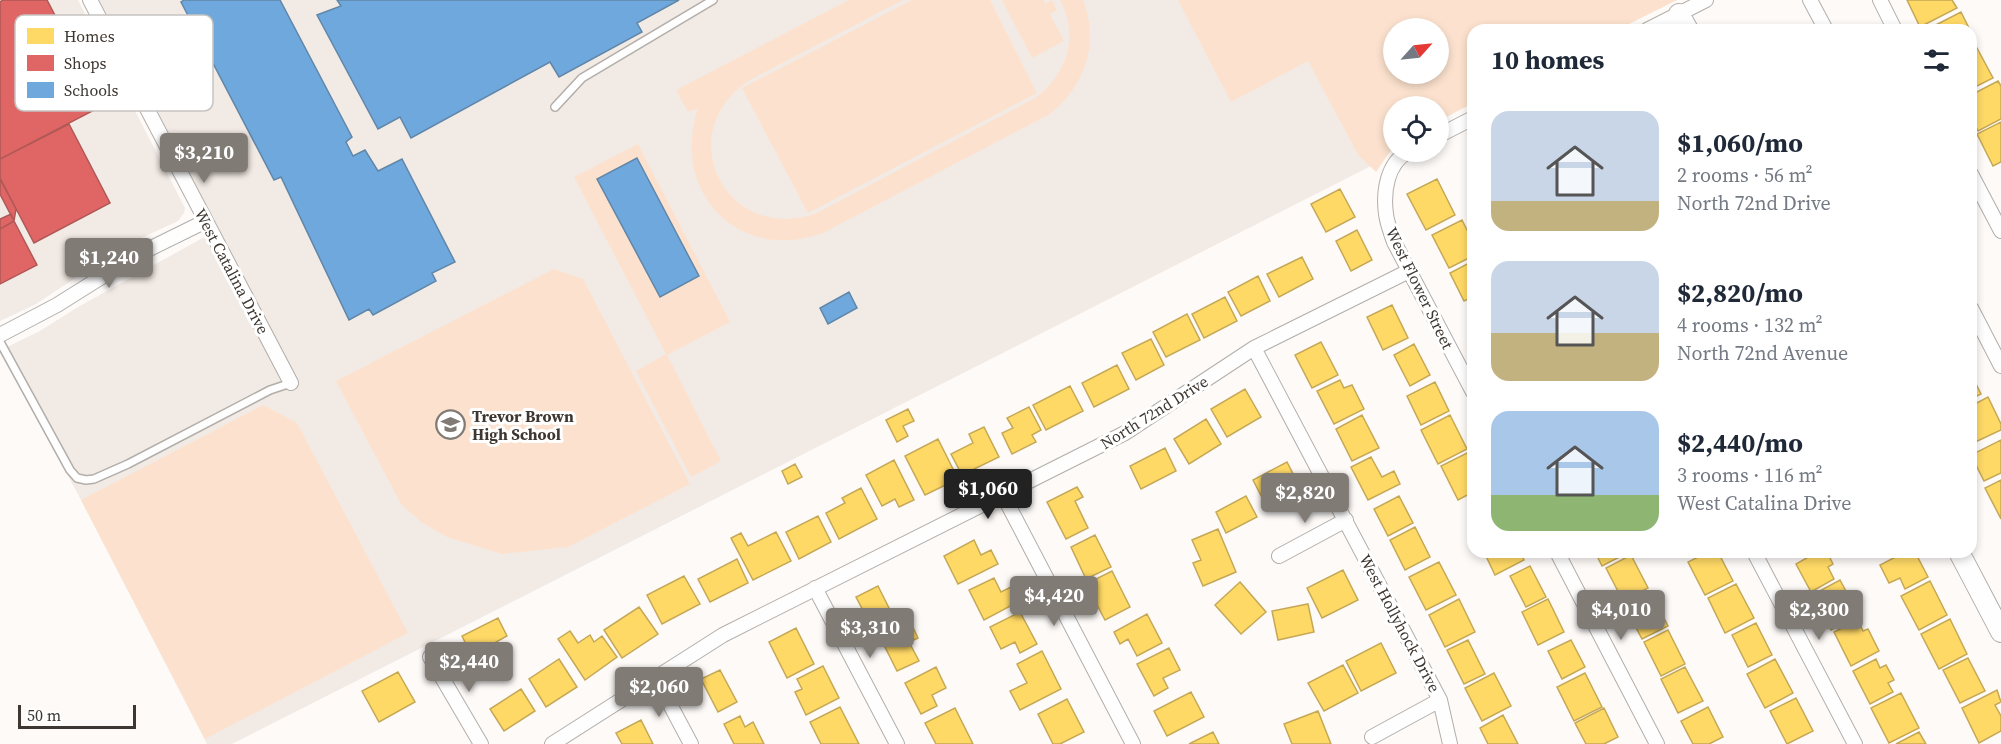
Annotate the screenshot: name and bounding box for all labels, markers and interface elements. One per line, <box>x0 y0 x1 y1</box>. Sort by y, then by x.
legend <box>15 15 213 111</box>
north arrow <box>1383 18 1449 84</box>
map controls <box>1383 18 1449 162</box>
text: Homes <box>64 25 115 47</box>
text: 10 homes <box>1491 42 1604 78</box>
icon: filters <box>1920 44 1953 77</box>
text: Shops <box>64 52 107 74</box>
text: Schools <box>64 79 119 101</box>
button: locate <box>1383 96 1449 162</box>
text: $1,060/mo <box>1677 125 1803 161</box>
pin: $3,210 <box>155 133 253 184</box>
icon: home <box>1539 135 1611 207</box>
text: $3,210 <box>174 138 234 166</box>
text: 2 rooms · 56 m² <box>1677 161 1813 189</box>
text: North 72nd Drive <box>1677 189 1831 217</box>
street label: West Catalina Drive <box>190 204 274 338</box>
street label: West Flower Street <box>1381 223 1459 353</box>
pin: $1,240 <box>60 238 158 289</box>
text: $1,240 <box>79 243 139 271</box>
text: $2,820/mo <box>1677 275 1803 311</box>
icon: home <box>1539 285 1611 357</box>
text: 4 rooms · 132 m² <box>1677 311 1823 339</box>
text: North 72nd Avenue <box>1677 339 1848 367</box>
street label: North 72nd Drive <box>1096 370 1212 454</box>
place label: Trevor Brown High School <box>472 405 574 445</box>
school or university icon: Trevor Brown High School <box>435 409 467 441</box>
text: $2,440/mo <box>1677 425 1803 461</box>
icon: home <box>1539 435 1611 507</box>
text: 3 rooms · 116 m² <box>1677 461 1823 489</box>
pin: $1,060 <box>939 469 1037 520</box>
pin: $2,820 <box>1256 473 1354 524</box>
text: $1,060 <box>958 474 1018 502</box>
text: $2,820 <box>1275 478 1335 506</box>
text: West Catalina Drive <box>1677 489 1851 517</box>
street label: West Hollyhock Drive <box>1354 550 1446 696</box>
pin: $4,420 <box>1005 576 1103 627</box>
text: $4,420 <box>1024 581 1084 609</box>
pin: $4,010 <box>1572 590 1670 641</box>
pin: $2,300 <box>1770 590 1868 641</box>
text: $4,010 <box>1591 595 1651 623</box>
text: $2,300 <box>1789 595 1849 623</box>
pin: $3,310 <box>821 608 919 659</box>
text: $3,310 <box>840 613 900 641</box>
pin: $2,440 <box>420 642 518 693</box>
text: $2,440 <box>439 647 499 675</box>
pin: $2,060 <box>610 667 708 718</box>
text: $2,060 <box>629 672 689 700</box>
scale bar <box>18 702 136 730</box>
text: 50 m <box>27 704 61 726</box>

